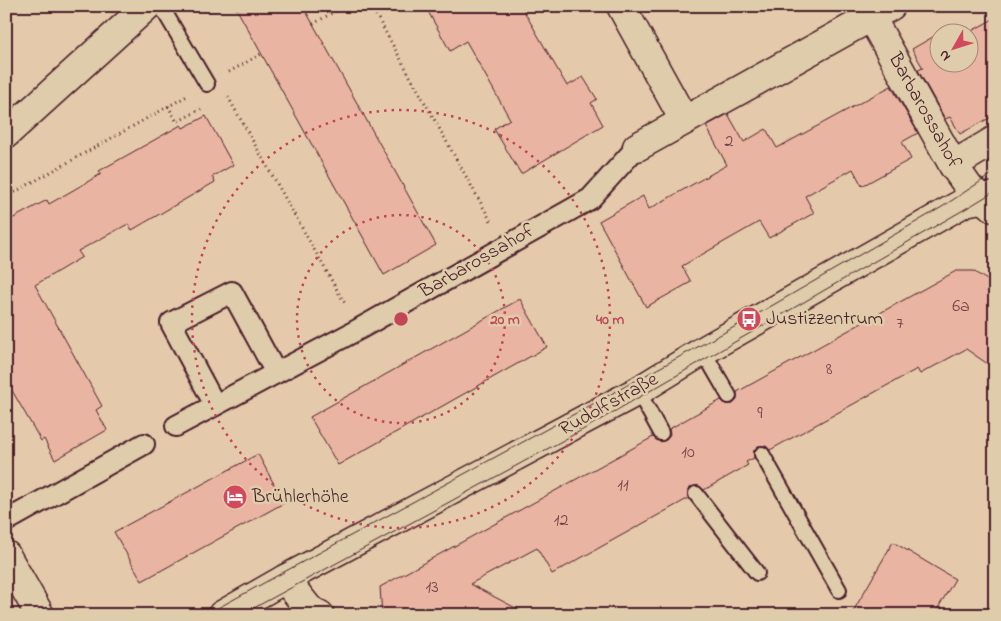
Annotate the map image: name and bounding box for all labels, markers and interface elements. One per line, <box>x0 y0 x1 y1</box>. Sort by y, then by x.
north arrow <box>928 22 978 72</box>
text: N <box>934 45 956 66</box>
street label: Barbarossahof <box>880 47 968 175</box>
house number: 2 <box>725 129 734 155</box>
street label: Barbarossahof <box>413 217 541 307</box>
house number: 6a <box>952 294 970 320</box>
place label: Justizzentrum <box>766 305 883 334</box>
bus stop icon: Justizzentrum <box>736 306 762 332</box>
text: 20 m <box>489 309 520 331</box>
text: 40 m <box>595 309 624 331</box>
centre of rings <box>392 310 410 328</box>
house number: 7 <box>896 311 904 337</box>
house number: 8 <box>826 357 833 383</box>
street label: Rudolfstraße <box>554 366 664 444</box>
house number: 9 <box>757 401 763 427</box>
house number: 10 <box>681 440 695 466</box>
house number: 11 <box>617 473 629 499</box>
place label: Brühlerhöhe <box>251 483 349 512</box>
hotel icon: Brühlerhöhe <box>222 484 248 510</box>
house number: 12 <box>554 508 568 534</box>
house number: 13 <box>425 575 439 601</box>

